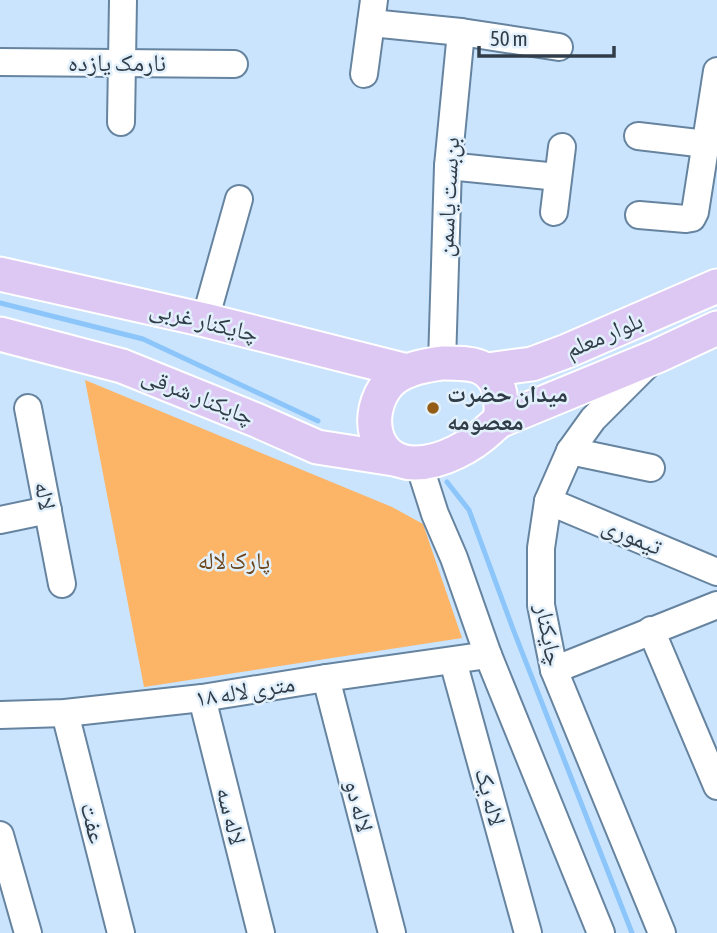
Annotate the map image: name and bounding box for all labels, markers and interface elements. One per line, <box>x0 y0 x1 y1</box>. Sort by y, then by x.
scale bar <box>479 14 614 58</box>
text: 50 m <box>490 26 528 50</box>
street label: نارمک یازده <box>68 49 166 76</box>
street label: بن‌بست یاسمن <box>431 136 465 258</box>
street label: چایکنار غربی <box>147 294 261 348</box>
street label: بلوار معلم <box>561 306 648 366</box>
street label: چایکنار شرقی <box>138 361 258 431</box>
place label: میدان حضرت معصومه <box>447 380 568 435</box>
marker: میدان حضرت معصومه <box>425 400 441 416</box>
street label: لاله <box>30 479 61 512</box>
street label: تیموری <box>598 511 666 561</box>
park label: پارک لاله <box>198 547 270 575</box>
street label: چایکنار <box>529 600 569 668</box>
street label: ۱۸ متری لاله <box>193 669 297 713</box>
street label: لاله یک <box>469 765 511 829</box>
street label: لاله دو <box>340 777 379 835</box>
street label: لاله سه <box>211 784 252 847</box>
street label: عفت <box>75 800 112 846</box>

